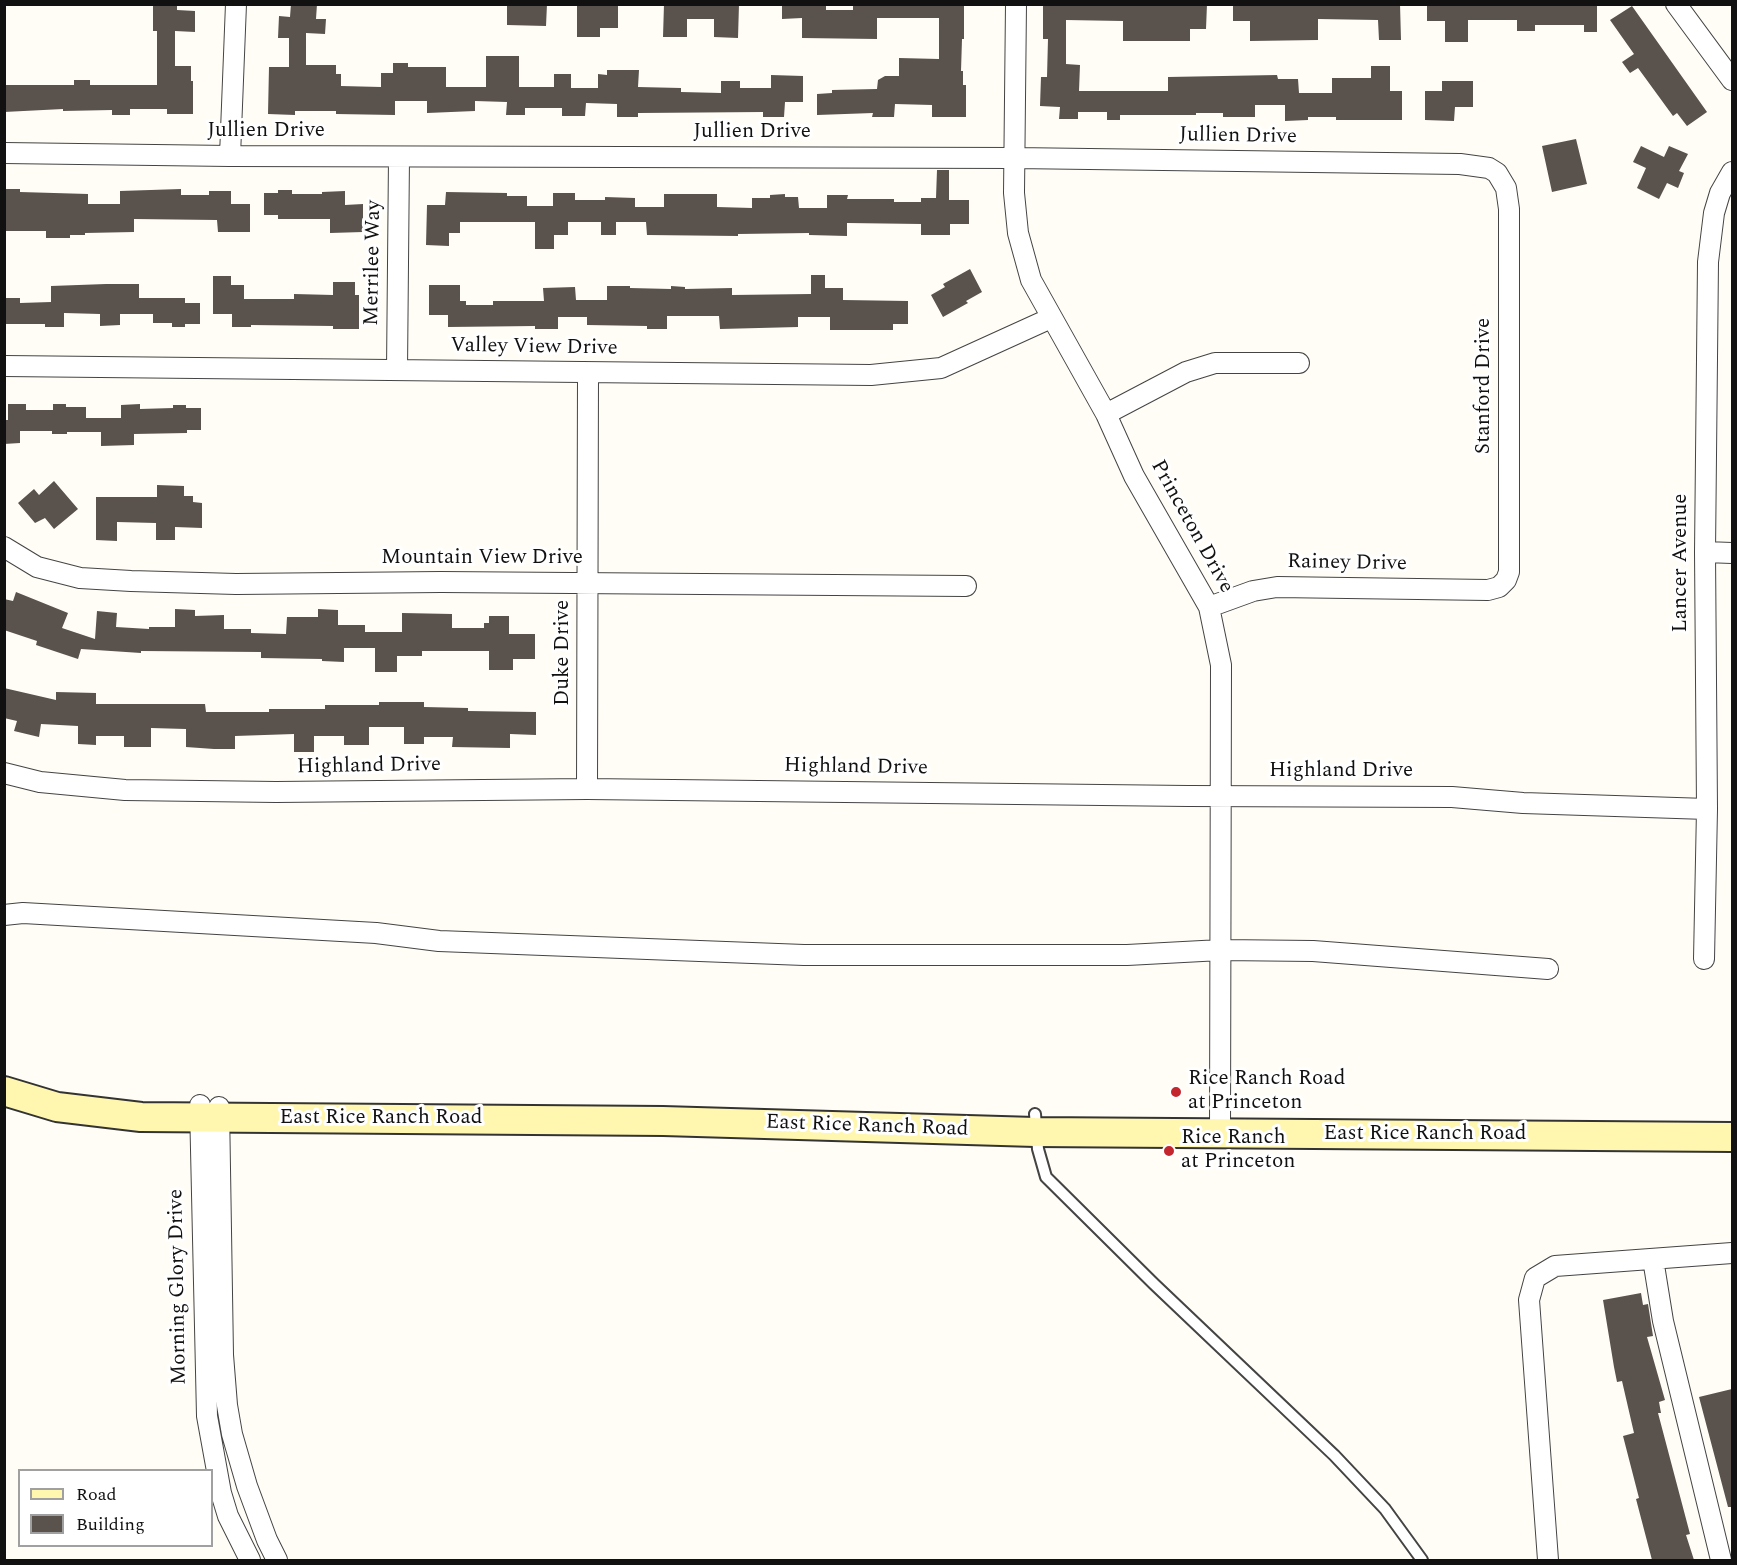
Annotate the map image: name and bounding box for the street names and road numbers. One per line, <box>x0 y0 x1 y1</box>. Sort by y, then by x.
street label: Jullien Drive <box>207 119 325 145</box>
street label: Jullien Drive <box>693 120 811 146</box>
street label: Jullien Drive <box>1179 123 1297 151</box>
street label: Merrilee Way <box>360 200 388 326</box>
street label: Stanford Drive <box>1472 318 1498 454</box>
street label: Valley View Drive <box>450 334 618 362</box>
street label: Princeton Drive <box>1144 456 1238 598</box>
street label: Lancer Avenue <box>1669 494 1695 632</box>
street label: Mountain View Drive <box>381 546 583 572</box>
street label: Rainey Drive <box>1287 550 1407 578</box>
street label: Duke Drive <box>551 600 577 706</box>
street label: Highland Drive <box>297 753 441 781</box>
street label: Highland Drive <box>784 754 928 782</box>
street label: Highland Drive <box>1269 759 1413 785</box>
street label: East Rice Ranch Road <box>280 1106 482 1132</box>
street label: East Rice Ranch Road <box>765 1111 969 1143</box>
street label: East Rice Ranch Road <box>1324 1122 1526 1148</box>
street label: Morning Glory Drive <box>165 1189 193 1385</box>

